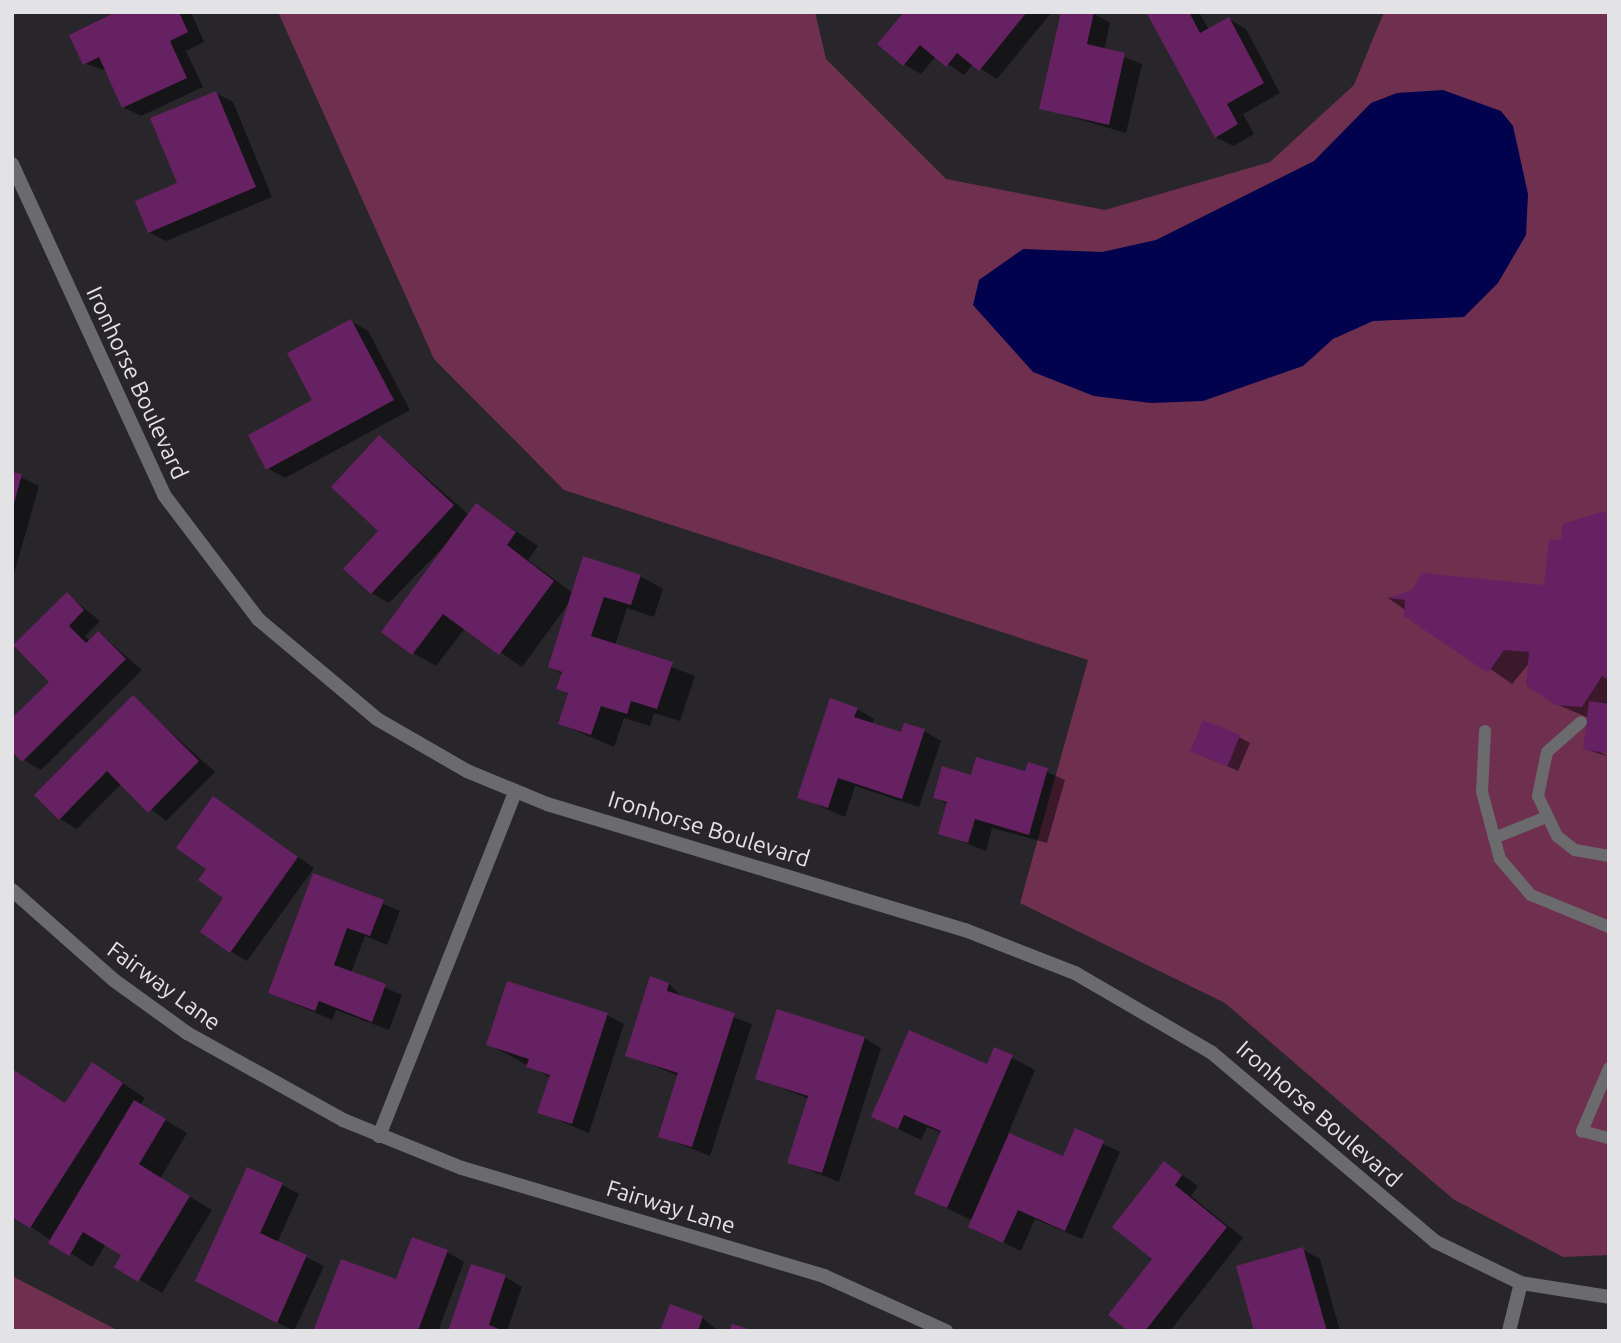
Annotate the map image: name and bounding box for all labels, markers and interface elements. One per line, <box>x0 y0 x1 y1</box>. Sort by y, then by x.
street label: Ironhorse Boulevard <box>80 282 194 484</box>
street label: Ironhorse Boulevard <box>605 785 813 873</box>
street label: Fairway Lane <box>102 936 226 1036</box>
street label: Ironhorse Boulevard <box>1231 1035 1407 1193</box>
street label: Fairway Lane <box>603 1174 739 1240</box>

